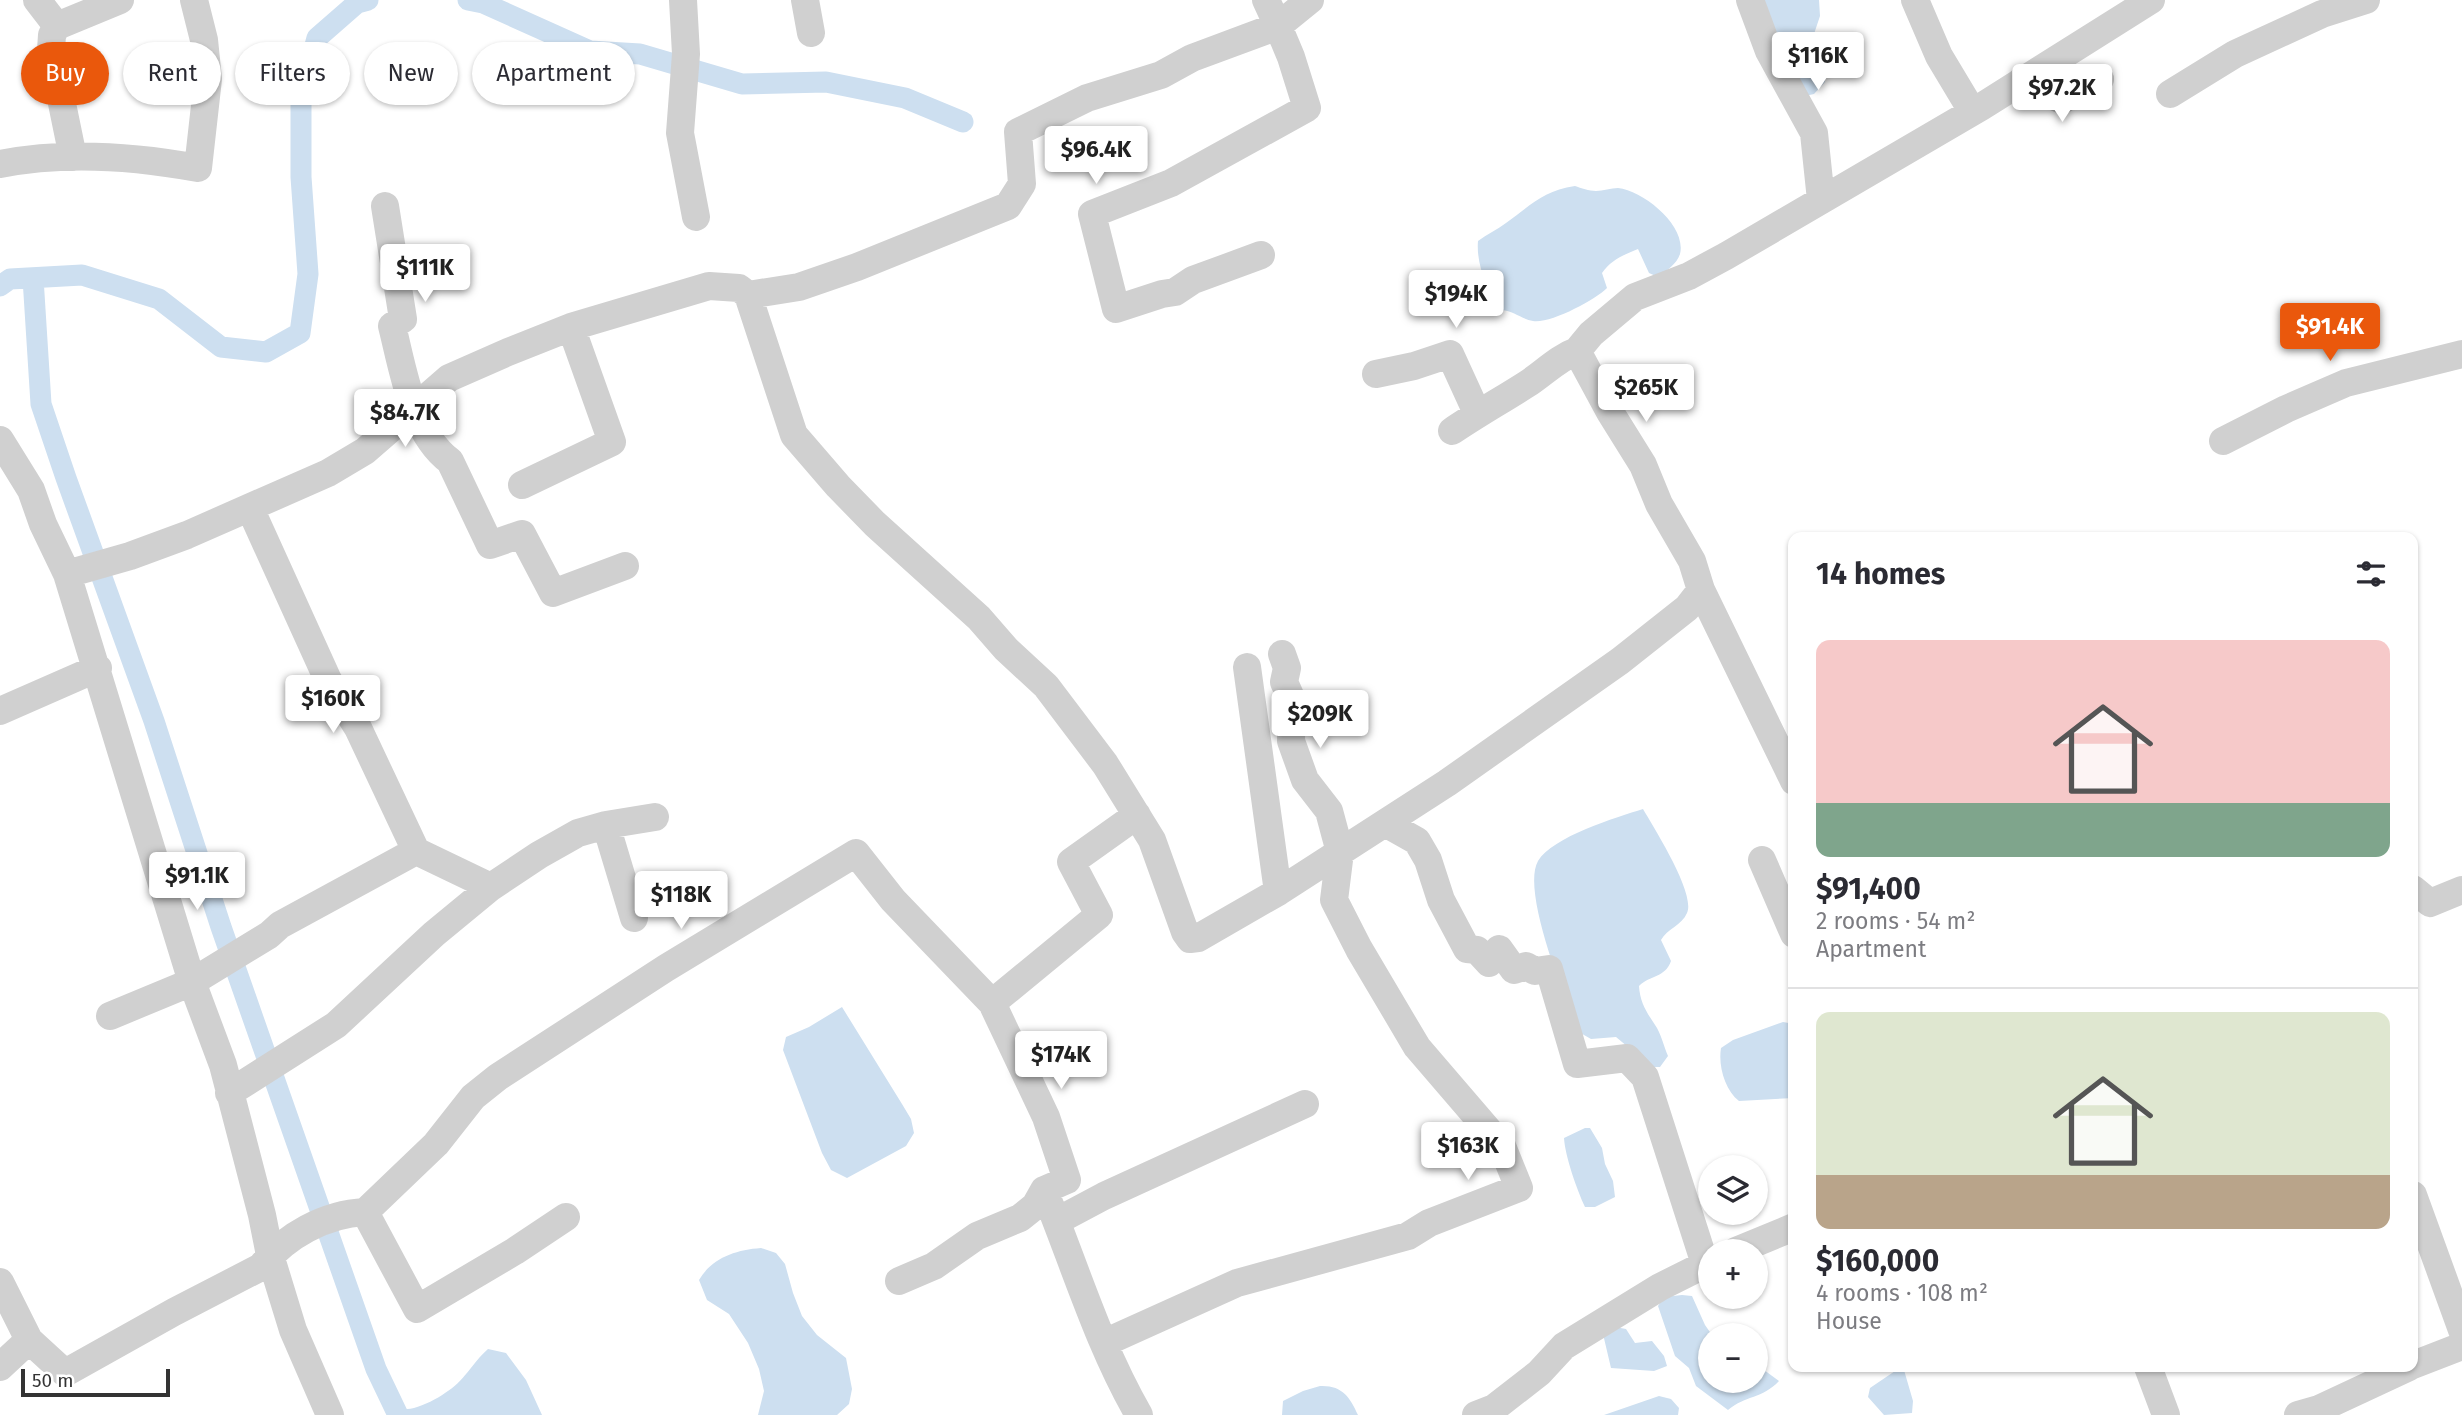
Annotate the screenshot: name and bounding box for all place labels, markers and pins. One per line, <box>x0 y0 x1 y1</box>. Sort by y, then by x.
pin: $116K <box>1769 32 1867 92</box>
pin: $97.2K <box>2005 64 2119 124</box>
pin: $96.4K <box>1039 127 1153 186</box>
pin: $111K <box>376 244 474 304</box>
pin: $194K <box>1407 270 1505 330</box>
pin: $91.4K <box>2273 304 2387 363</box>
pin: $265K <box>1597 364 1695 424</box>
pin: $84.7K <box>348 390 462 449</box>
pin: $160K <box>284 676 382 735</box>
pin: $209K <box>1271 690 1369 750</box>
pin: $91.1K <box>140 852 254 912</box>
pin: $118K <box>632 872 730 931</box>
pin: $174K <box>1012 1032 1110 1091</box>
pin: $163K <box>1419 1122 1517 1182</box>

